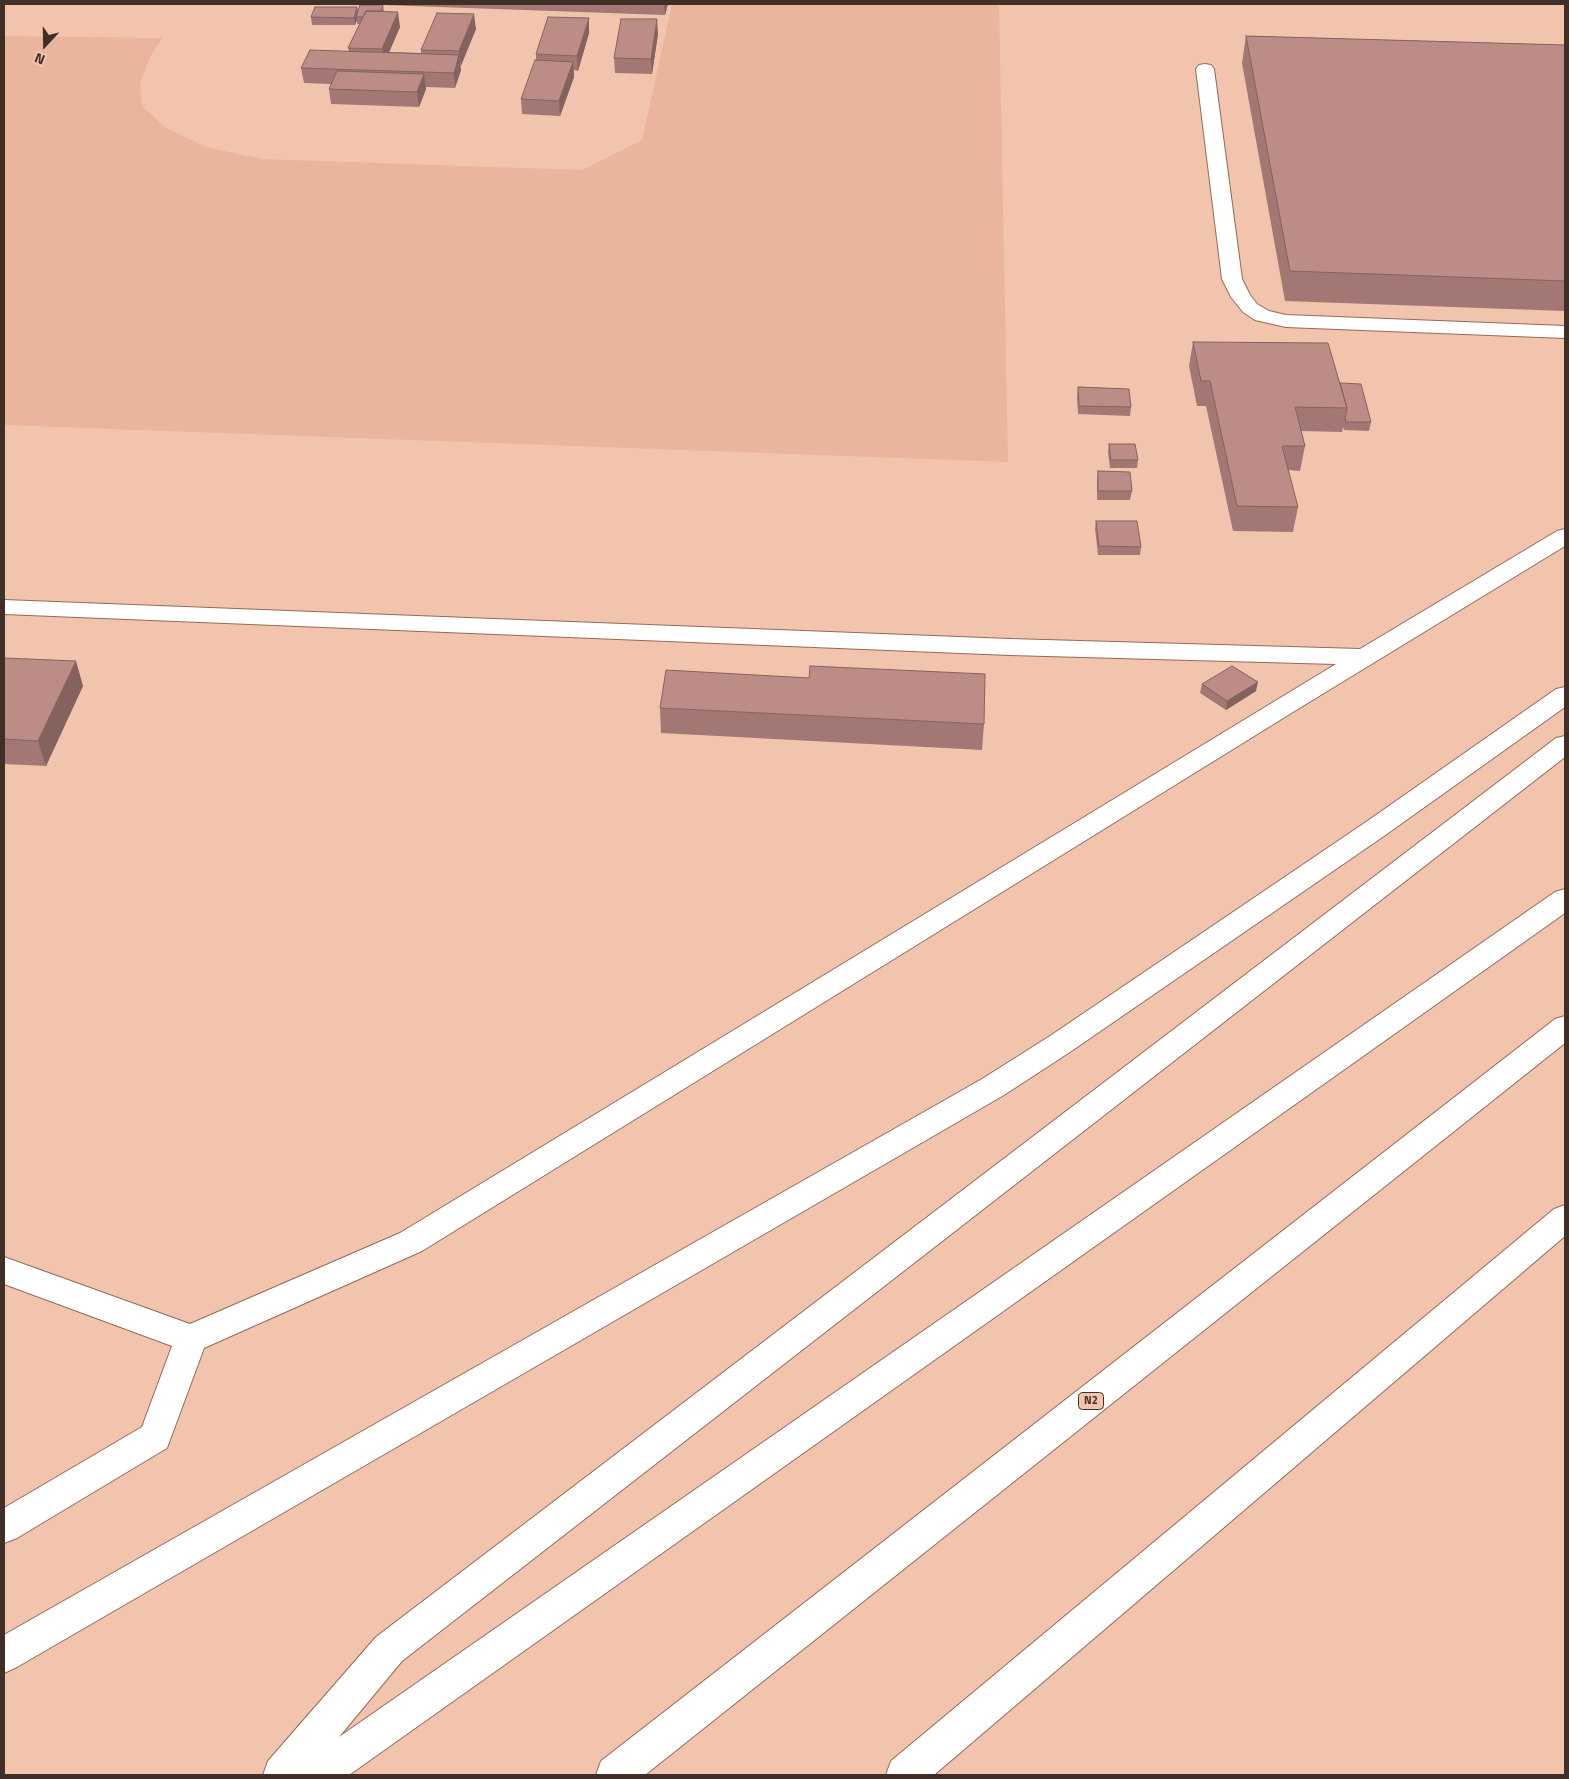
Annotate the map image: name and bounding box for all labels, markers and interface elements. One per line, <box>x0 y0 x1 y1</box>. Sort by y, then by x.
north arrow <box>20 20 70 70</box>
text: N <box>31 48 48 71</box>
road number: N2 <box>1078 1392 1104 1410</box>

